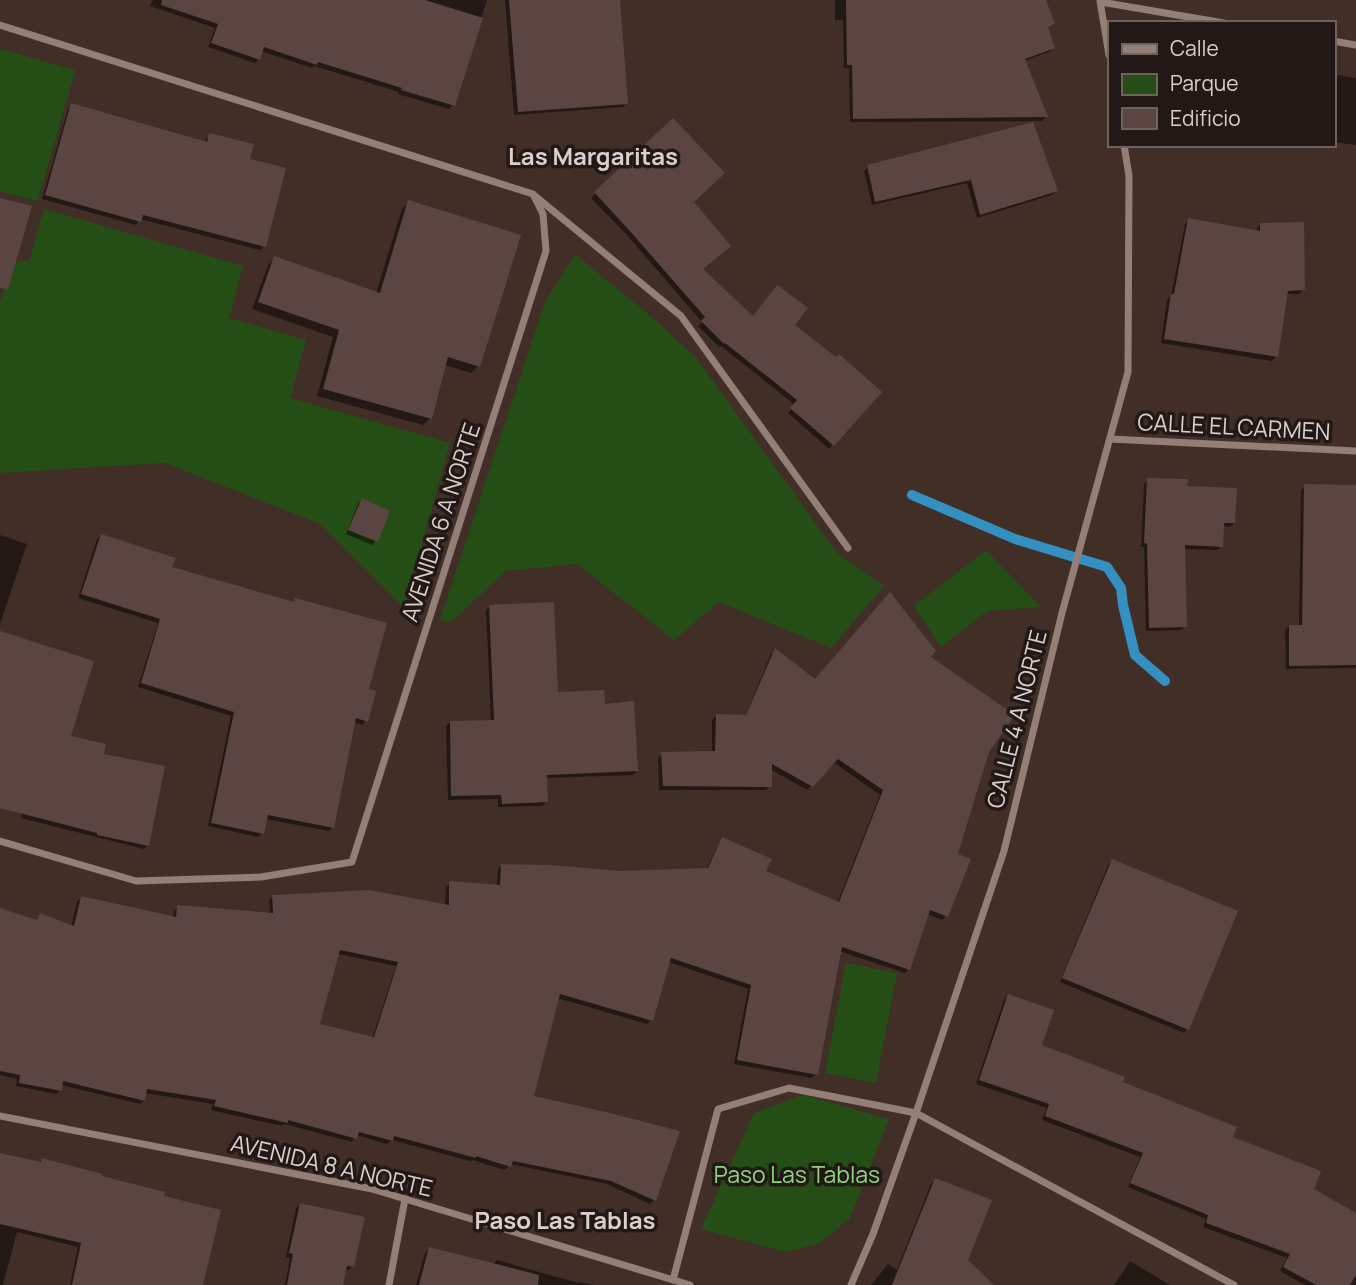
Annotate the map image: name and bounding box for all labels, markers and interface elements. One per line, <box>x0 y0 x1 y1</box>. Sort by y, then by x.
legend <box>1108 21 1335 147</box>
text: Calle <box>1170 34 1219 62</box>
text: Parque <box>1170 69 1239 97</box>
text: Edificio <box>1170 104 1241 132</box>
district label: Las Margaritas <box>508 139 678 172</box>
street label: CALLE EL CARMEN <box>1137 405 1331 447</box>
street label: AVENIDA 6 A NORTE <box>393 419 487 625</box>
street label: CALLE 4 A NORTE <box>978 626 1054 812</box>
street label: AVENIDA 8 A NORTE <box>228 1126 436 1204</box>
park label: Paso Las Tablas <box>714 1158 880 1190</box>
district label: Paso Las Tablas <box>475 1203 655 1236</box>

